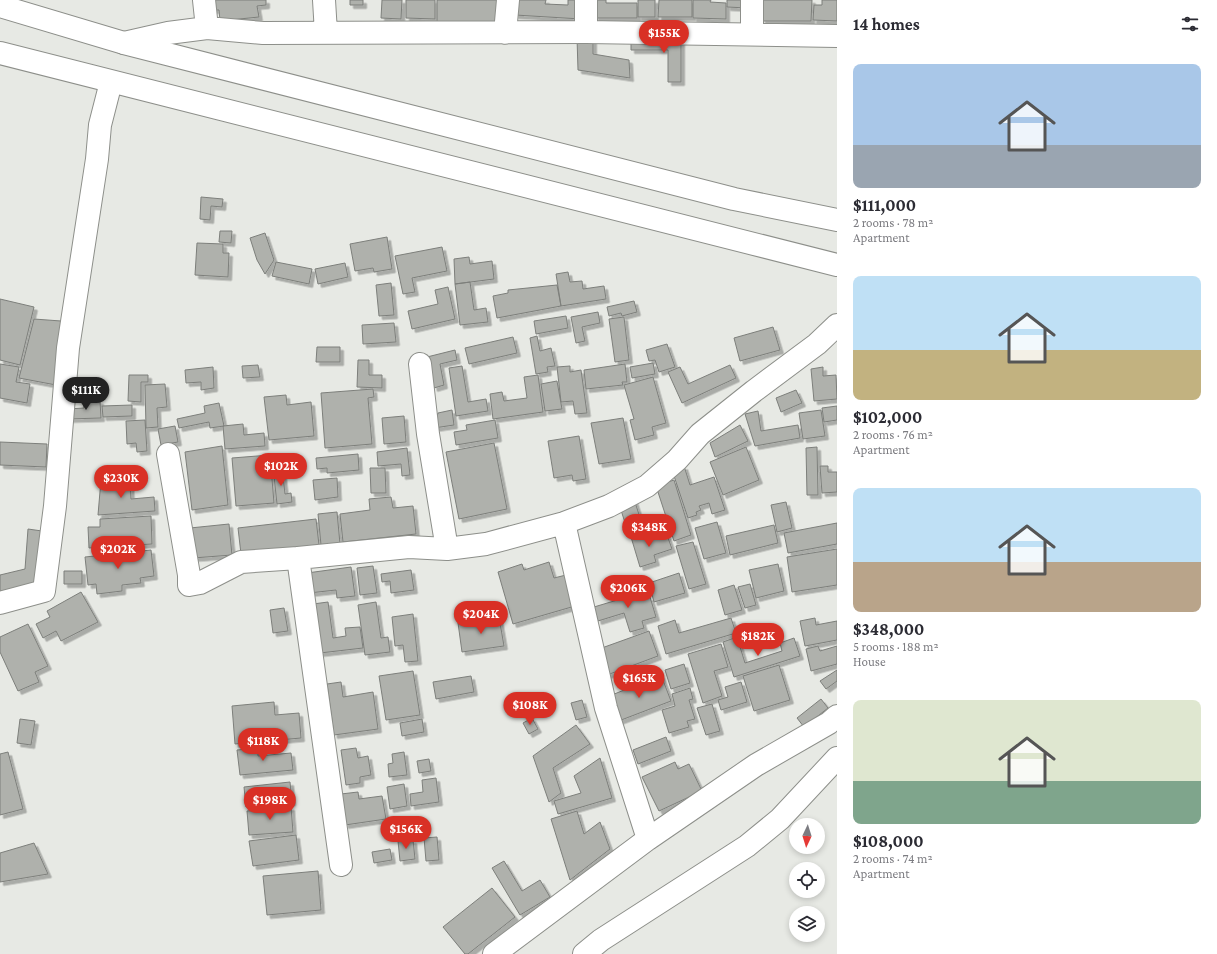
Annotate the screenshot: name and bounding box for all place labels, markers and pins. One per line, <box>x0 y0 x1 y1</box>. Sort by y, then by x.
pin: $155K <box>636 20 692 54</box>
pin: $111K <box>58 377 114 411</box>
pin: $102K <box>253 453 309 487</box>
pin: $230K <box>93 465 149 499</box>
pin: $348K <box>621 514 677 548</box>
pin: $202K <box>90 536 146 570</box>
pin: $206K <box>600 575 656 609</box>
pin: $204K <box>453 601 509 635</box>
pin: $182K <box>730 623 786 657</box>
pin: $165K <box>611 665 667 699</box>
pin: $108K <box>502 692 558 726</box>
pin: $118K <box>235 728 291 762</box>
pin: $198K <box>242 787 298 821</box>
pin: $156K <box>378 816 434 850</box>

